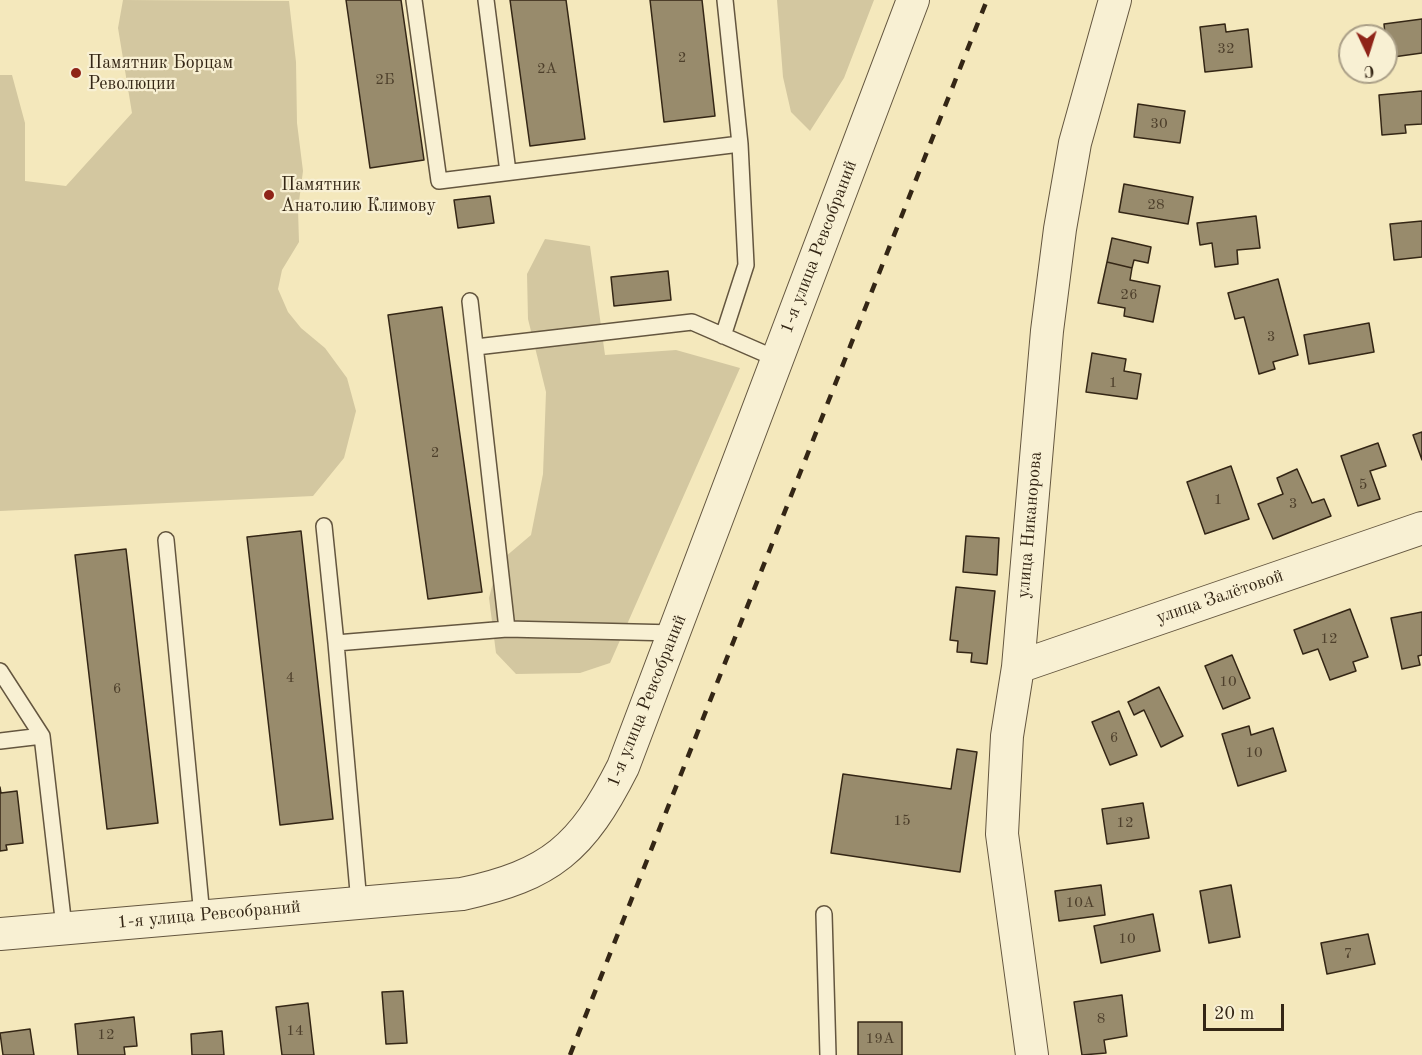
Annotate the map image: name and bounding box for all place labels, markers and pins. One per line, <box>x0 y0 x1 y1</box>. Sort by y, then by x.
place label: Памятник Борцам Революции <box>88 52 233 94</box>
marker: Памятник Борцам Революции <box>69 66 83 80</box>
place label: Памятник Анатолию Климову <box>281 174 436 216</box>
marker: Памятник Анатолию Климову <box>262 188 276 202</box>

